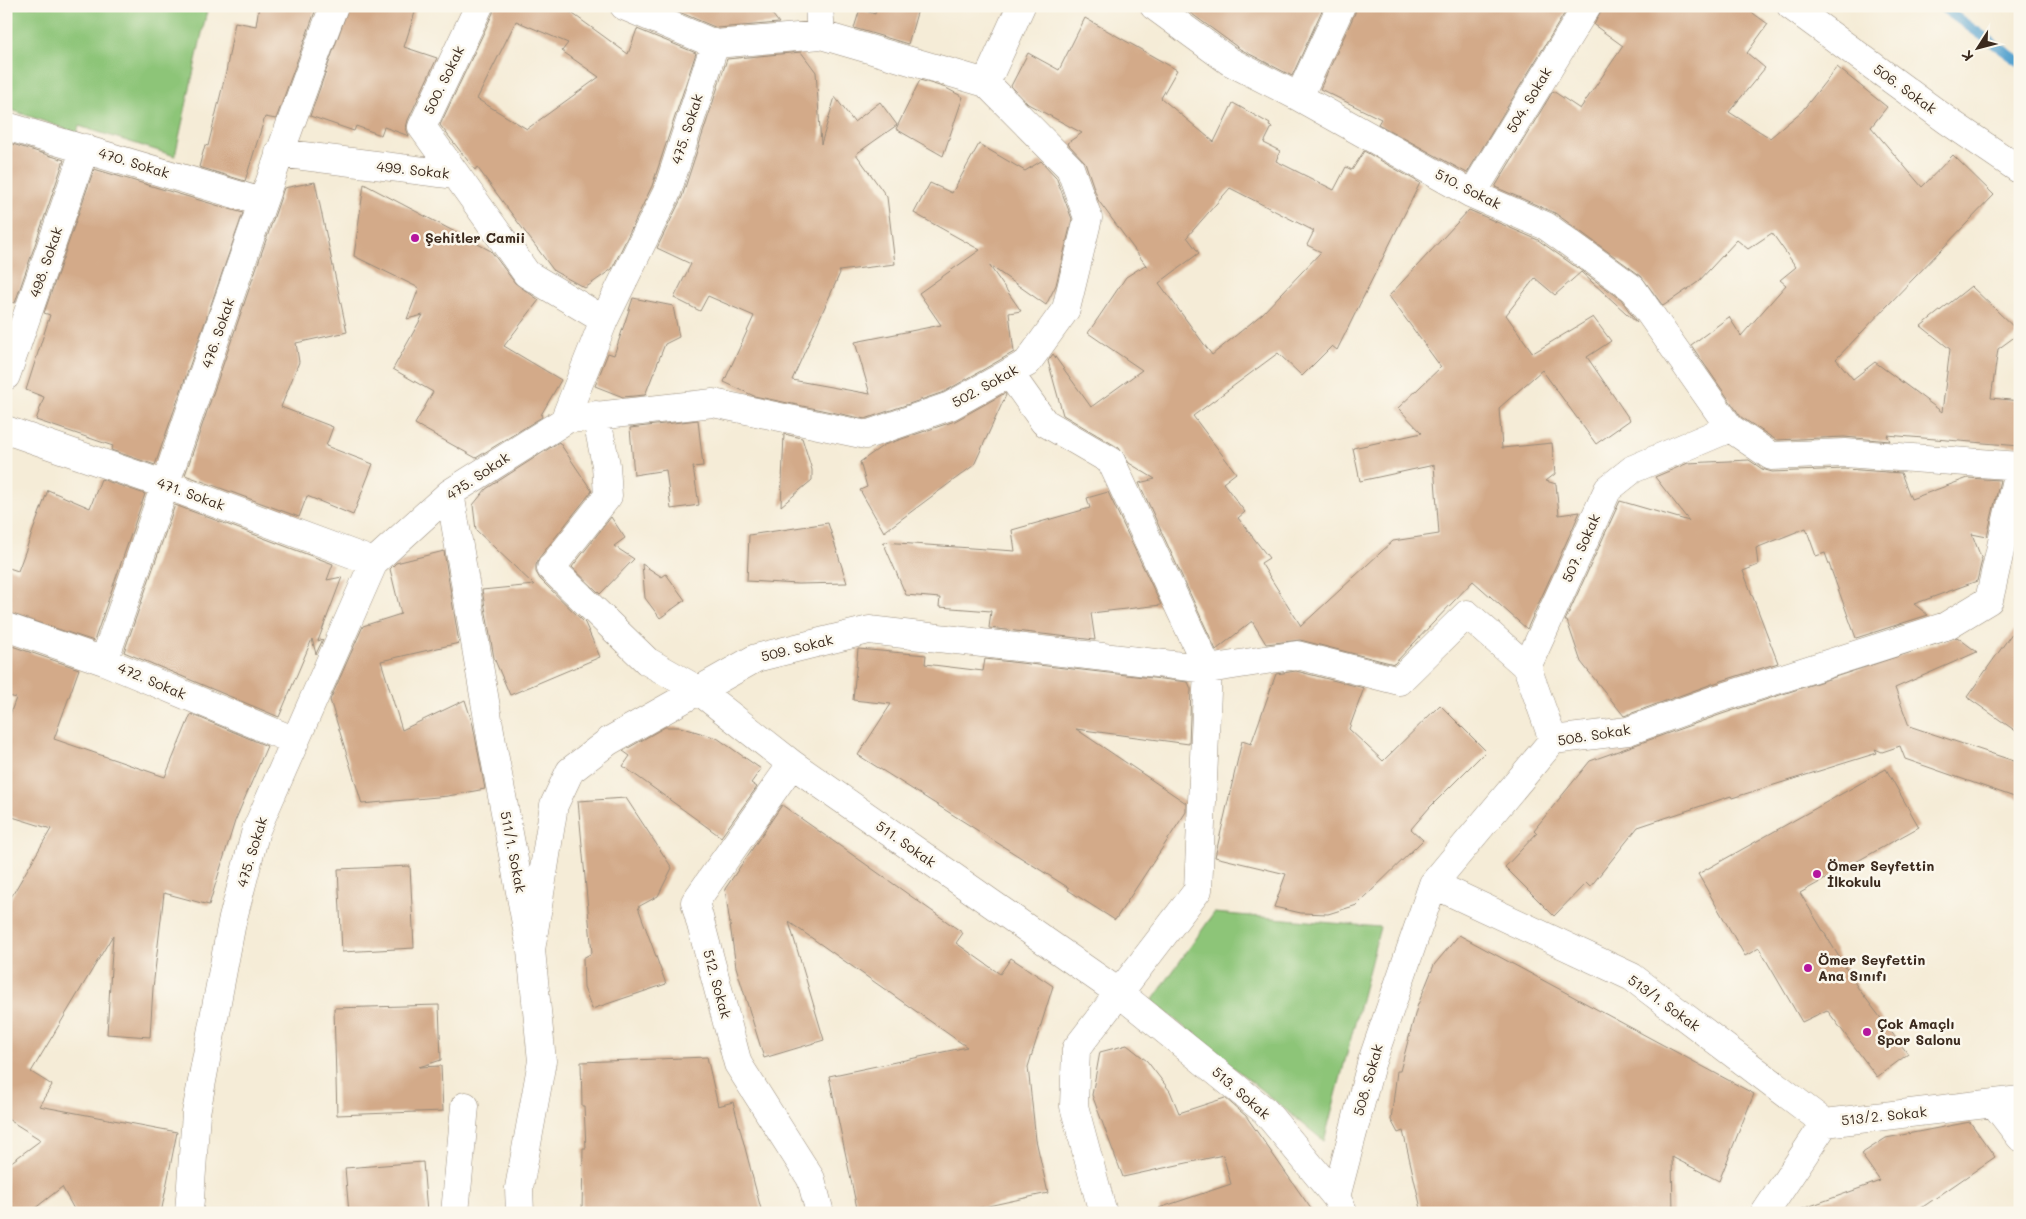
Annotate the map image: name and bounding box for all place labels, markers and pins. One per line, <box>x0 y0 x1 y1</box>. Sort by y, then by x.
place label: Şehitler Camii <box>425 228 525 247</box>
marker: Şehitler Camii <box>409 232 421 244</box>
place label: Ömer Seyfettin İlkokulu <box>1827 856 1934 891</box>
marker: Ömer Seyfettin İlkokulu <box>1811 868 1823 880</box>
place label: Ömer Seyfettin Ana Sınıfı <box>1818 950 1925 985</box>
marker: Ömer Seyfettin Ana Sınıfı <box>1802 962 1814 974</box>
place label: Çok Amaçlı Spor Salonu <box>1877 1014 1961 1049</box>
marker: Çok Amaçlı Spor Salonu <box>1861 1026 1873 1038</box>

